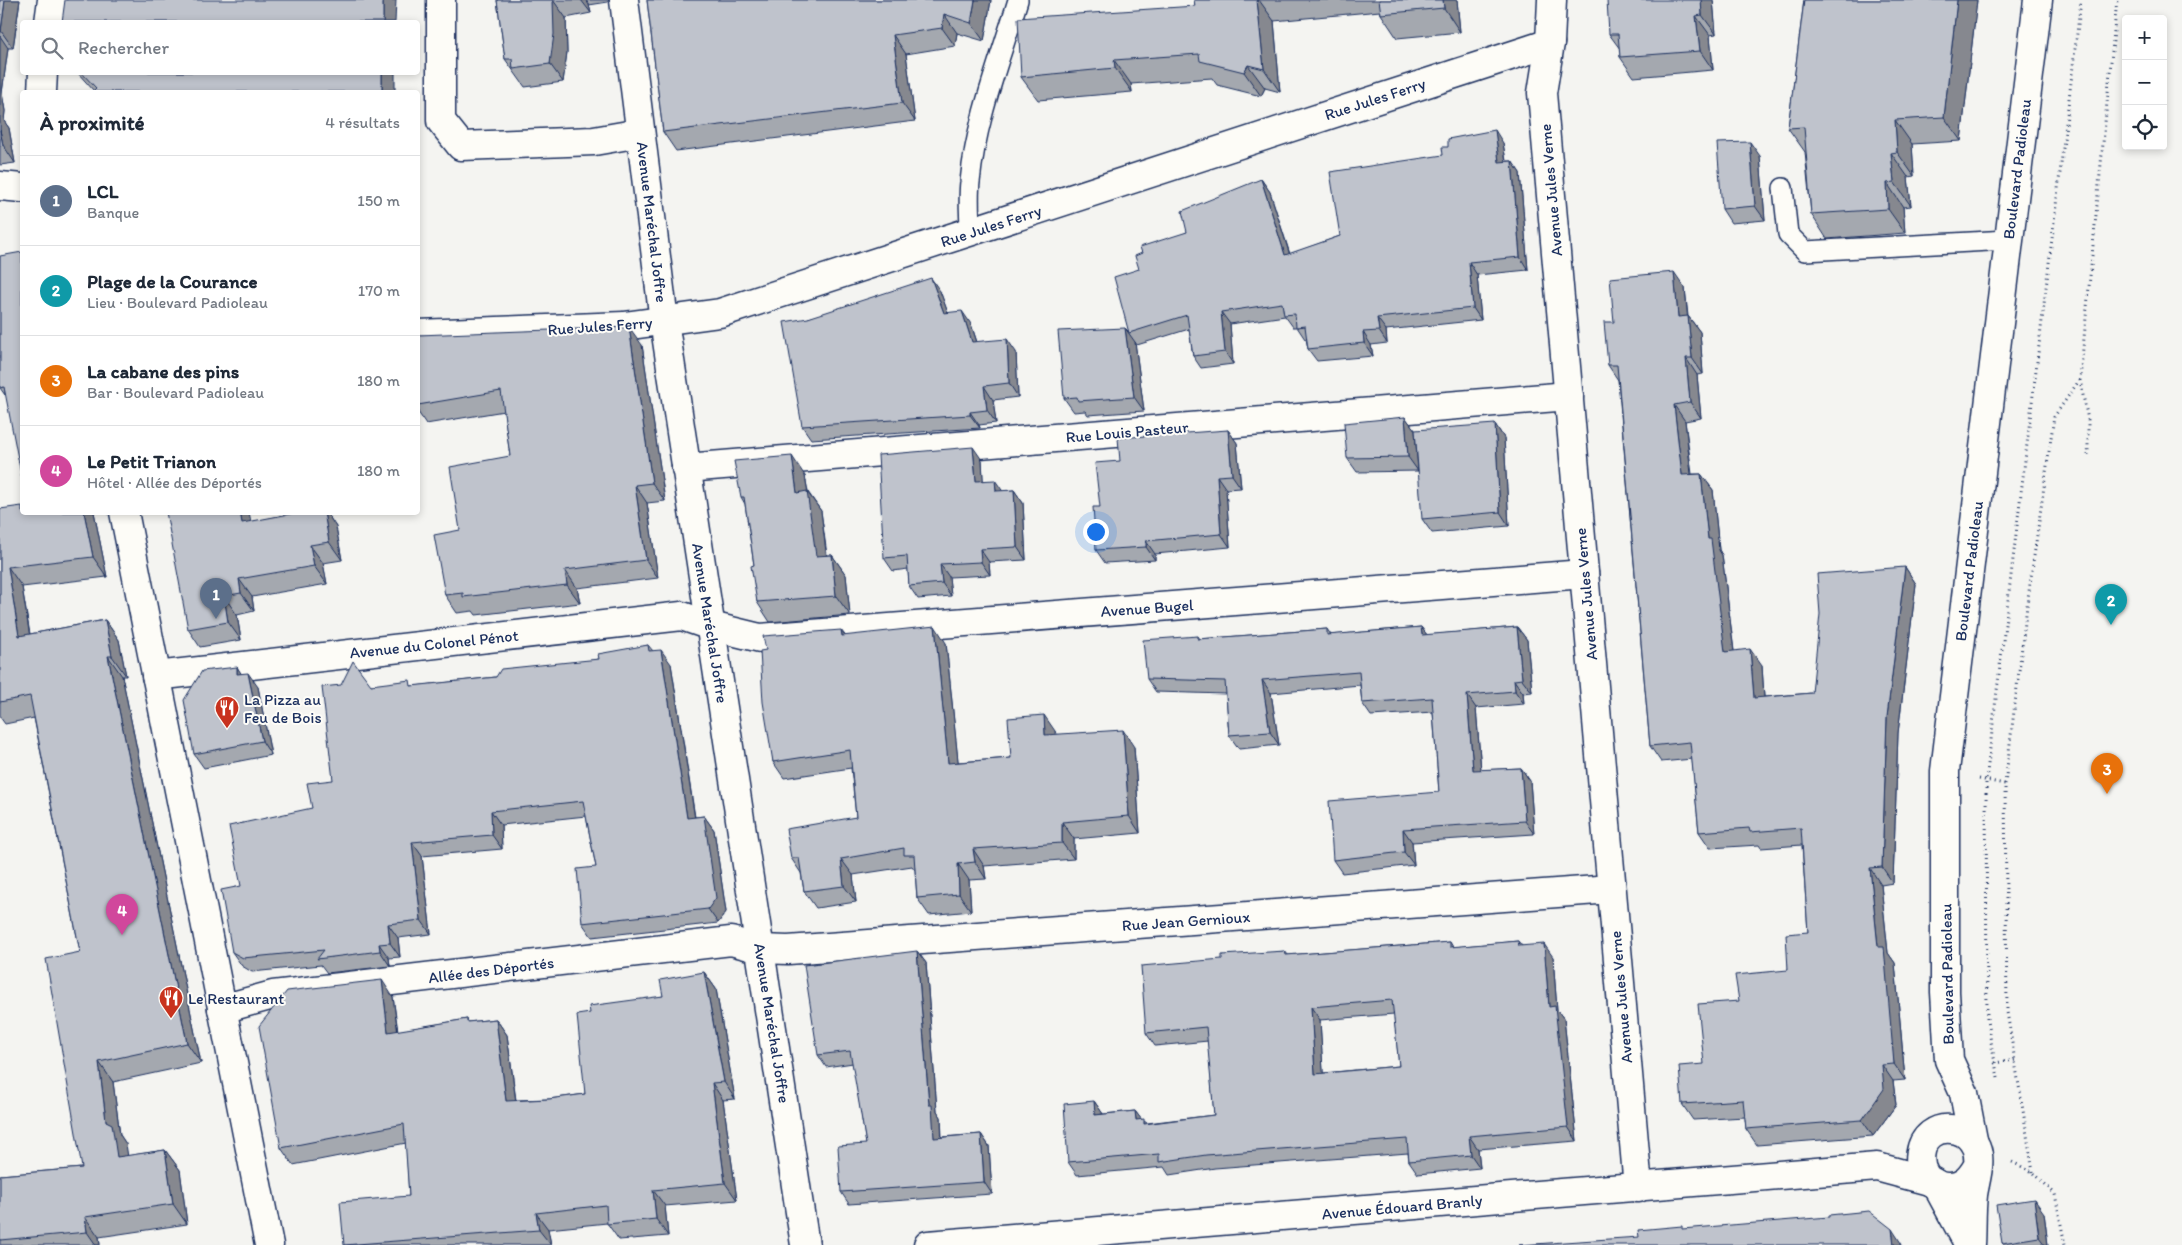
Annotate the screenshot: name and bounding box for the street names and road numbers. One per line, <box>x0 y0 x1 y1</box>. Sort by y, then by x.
street label: Rue Jules Ferry <box>1322 74 1428 124</box>
street label: Boulevard Padioleau <box>1999 98 2035 240</box>
street label: Avenue Jules Verne <box>1536 123 1566 257</box>
street label: Avenue Maréchal Joffre <box>633 141 671 303</box>
street label: Rue Jules Ferry <box>938 201 1044 251</box>
street label: Rue Jules Ferry <box>547 313 653 339</box>
street label: Rue Louis Pasteur <box>1065 417 1190 447</box>
street label: Boulevard Padioleau <box>1951 500 1987 642</box>
street label: Avenue Jules Verne <box>1571 527 1601 661</box>
street label: Avenue Maréchal Joffre <box>688 542 732 704</box>
street label: Avenue Bugel <box>1100 595 1195 621</box>
street label: Avenue du Colonel Pénot <box>349 626 519 662</box>
street label: Boulevard Padioleau <box>1936 903 1958 1045</box>
street label: Rue Jean Gernioux <box>1121 907 1251 935</box>
street label: Avenue Jules Verne <box>1606 930 1636 1064</box>
street label: Avenue Maréchal Joffre <box>750 942 794 1104</box>
street label: Allée des Déportés <box>427 953 555 987</box>
street label: Avenue Édouard Branly <box>1321 1190 1483 1223</box>

